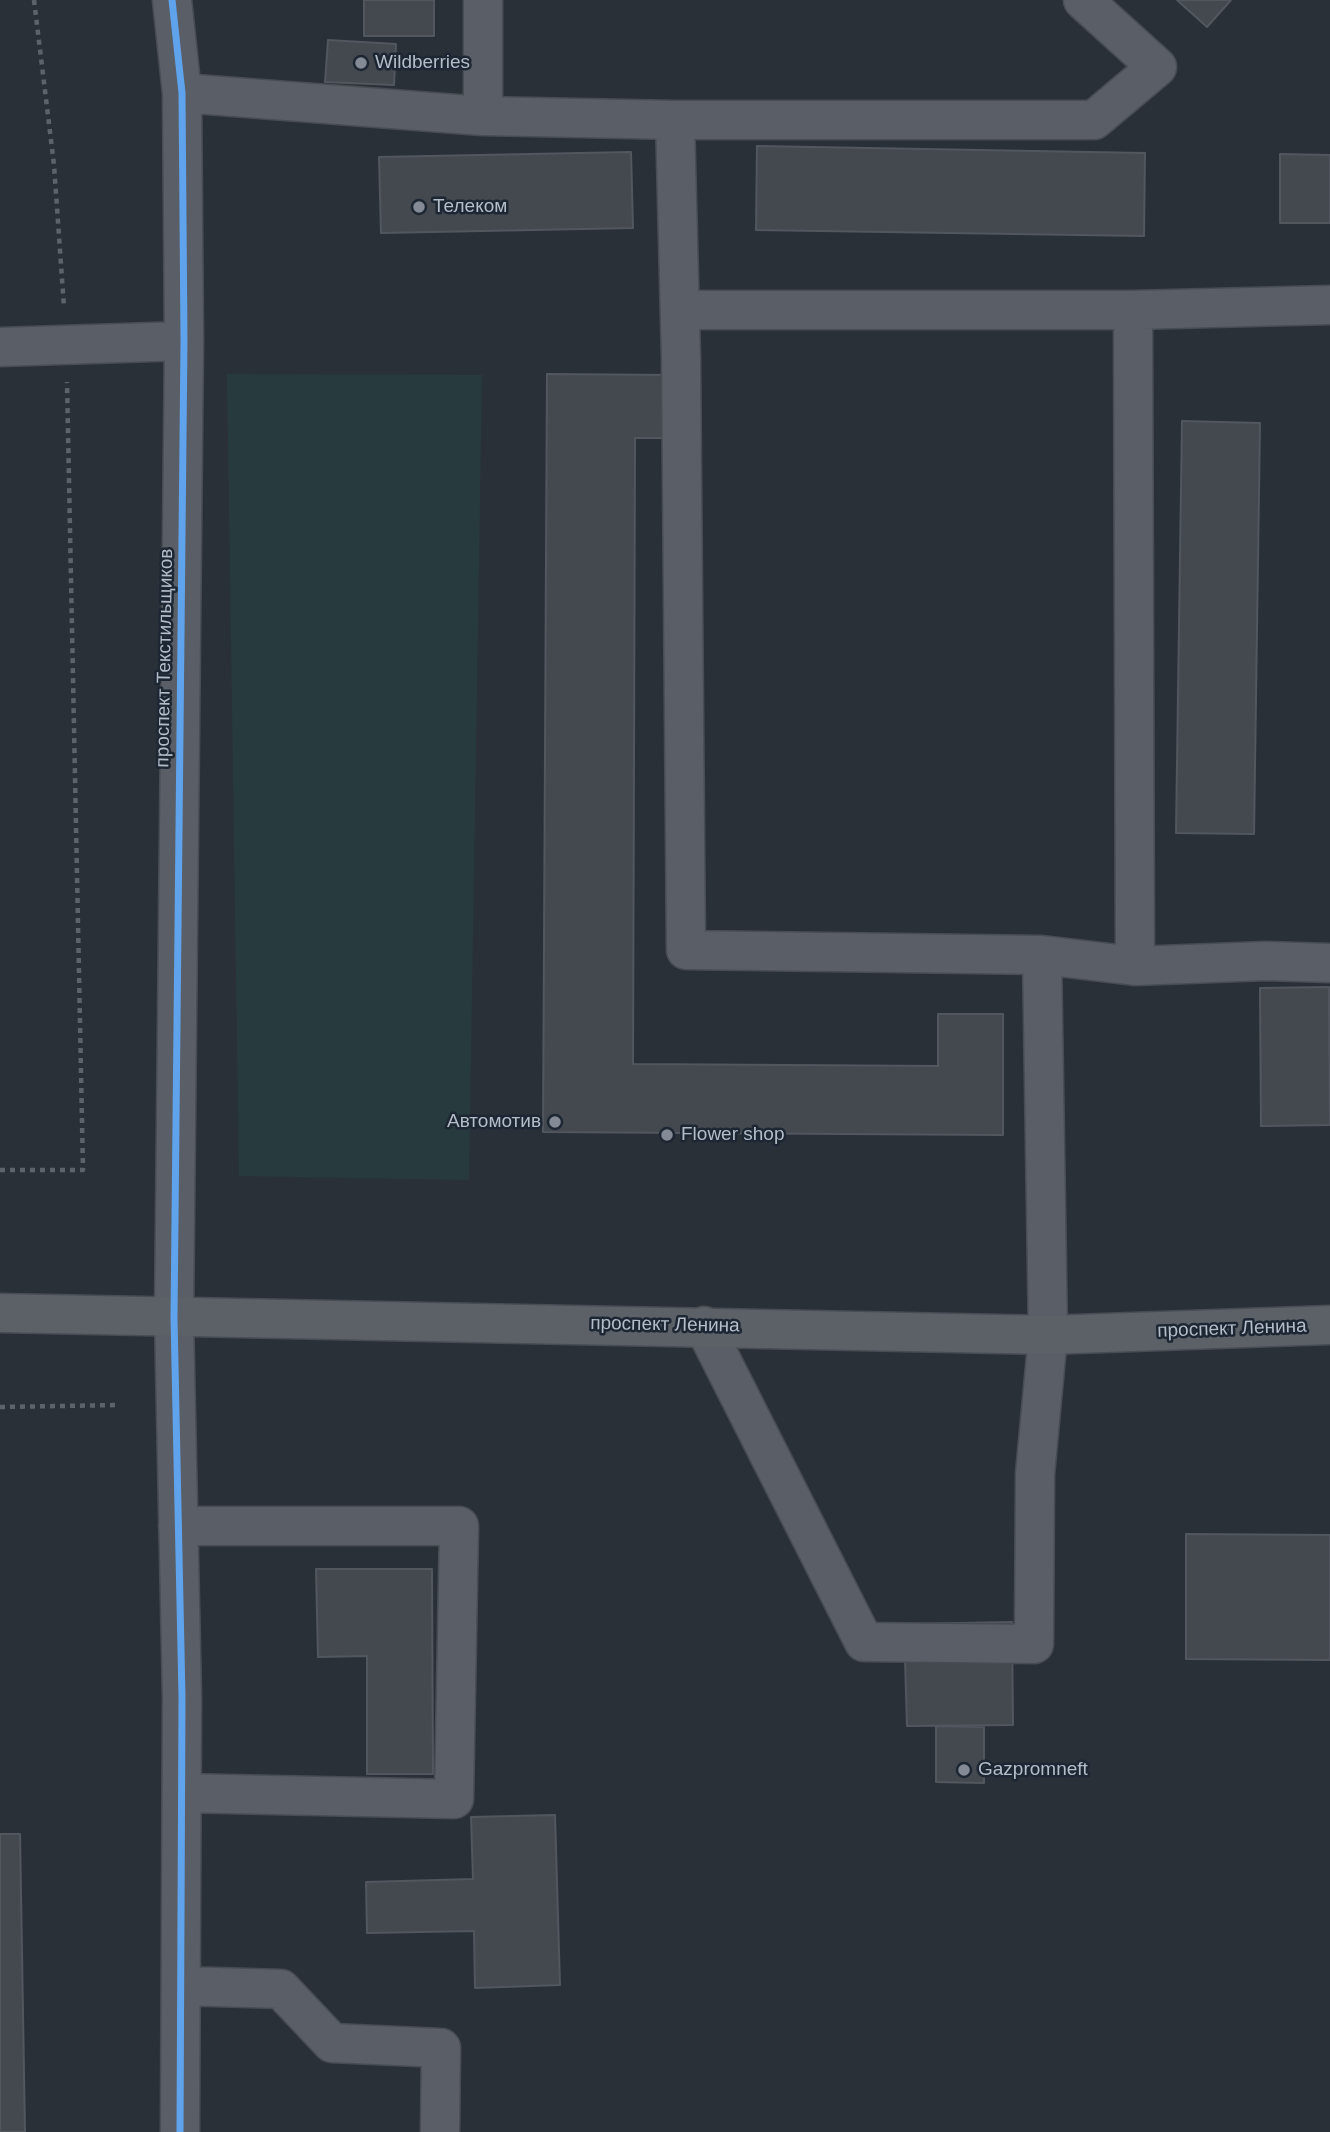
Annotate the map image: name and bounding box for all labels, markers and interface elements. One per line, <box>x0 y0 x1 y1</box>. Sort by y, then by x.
place label: Wildberries <box>375 52 470 74</box>
marker: Wildberries <box>353 55 369 71</box>
place label: Телеком <box>433 196 507 218</box>
marker: Телеком <box>411 199 427 215</box>
street label: проспект Текстильщиков <box>152 548 178 768</box>
place label: Автомотив <box>447 1111 541 1133</box>
marker: Автомотив <box>547 1114 563 1130</box>
place label: Flower shop <box>681 1124 784 1146</box>
marker: Flower shop <box>659 1127 675 1143</box>
street label: проспект Ленина <box>590 1312 740 1338</box>
street label: проспект Ленина <box>1157 1315 1307 1343</box>
place label: Gazpromneft <box>978 1759 1088 1781</box>
marker: Gazpromneft <box>956 1762 972 1778</box>

